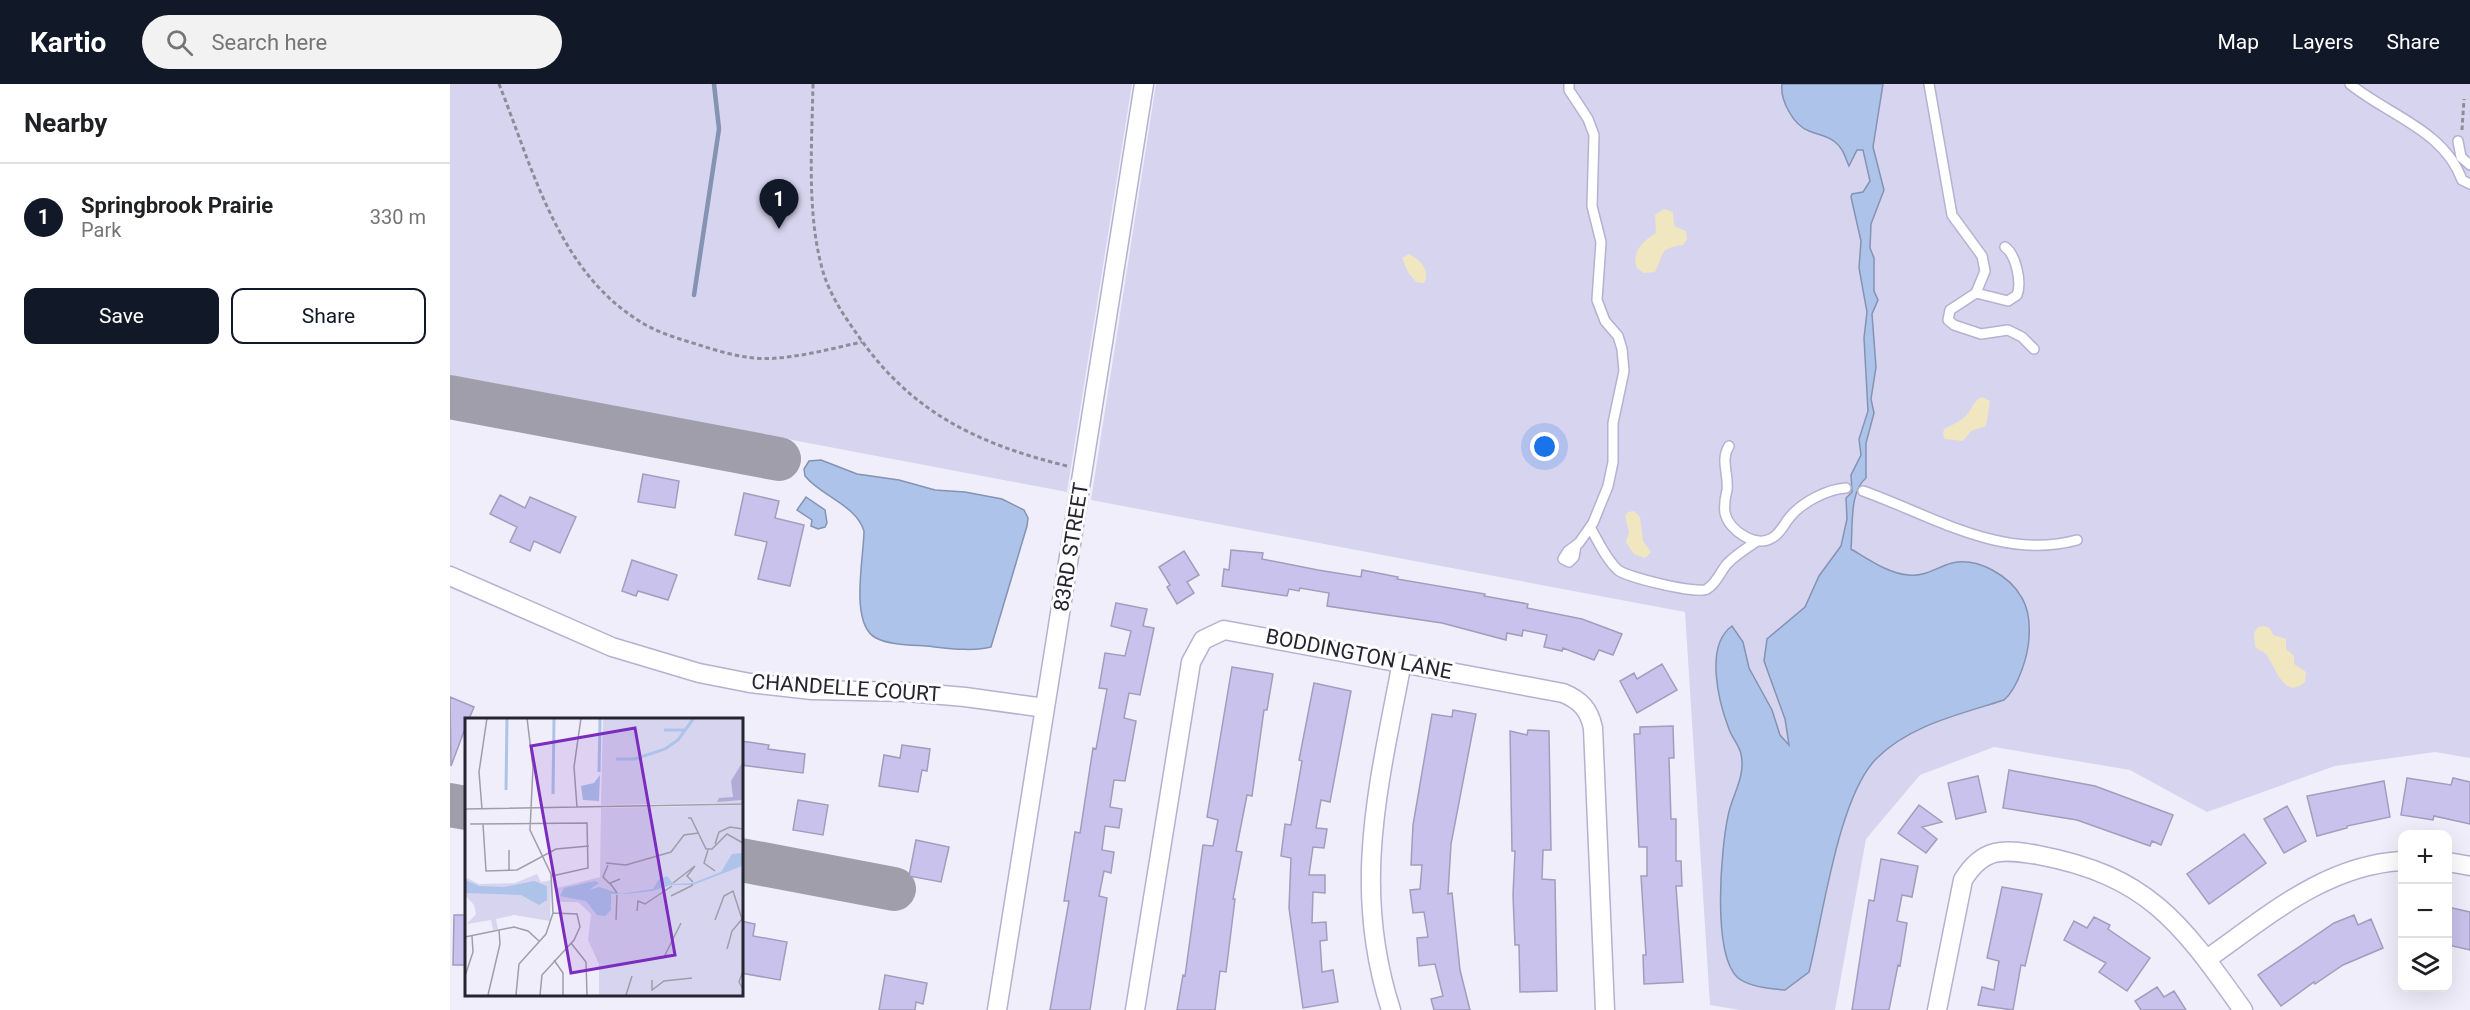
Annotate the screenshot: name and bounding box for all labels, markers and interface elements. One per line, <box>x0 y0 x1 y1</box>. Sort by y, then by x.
search box <box>142 15 562 69</box>
text: Kartio <box>30 26 106 59</box>
icon: search <box>163 26 196 59</box>
text: Search here <box>211 30 327 55</box>
text: Map <box>2217 30 2259 54</box>
text: Layers <box>2292 30 2353 54</box>
text: Share <box>2386 30 2440 54</box>
text: Nearby <box>24 108 107 138</box>
pin: 1 <box>760 180 798 229</box>
text: Springbrook Prairie <box>81 193 273 218</box>
text: 1 <box>38 205 49 229</box>
text: 330 m <box>370 205 426 229</box>
text: Park <box>81 218 121 242</box>
button: Save <box>24 288 219 344</box>
button: Share <box>231 288 426 344</box>
your location <box>1530 432 1559 461</box>
street label: 83RD STREET <box>1049 480 1093 613</box>
street label: BODDINGTON LANE <box>1264 624 1454 684</box>
street label: CHANDELLE COURT <box>751 669 942 707</box>
inset map <box>465 718 742 995</box>
map controls <box>2398 830 2452 992</box>
button: + <box>2398 830 2452 884</box>
button: − <box>2398 884 2452 938</box>
button: layers <box>2398 938 2452 992</box>

